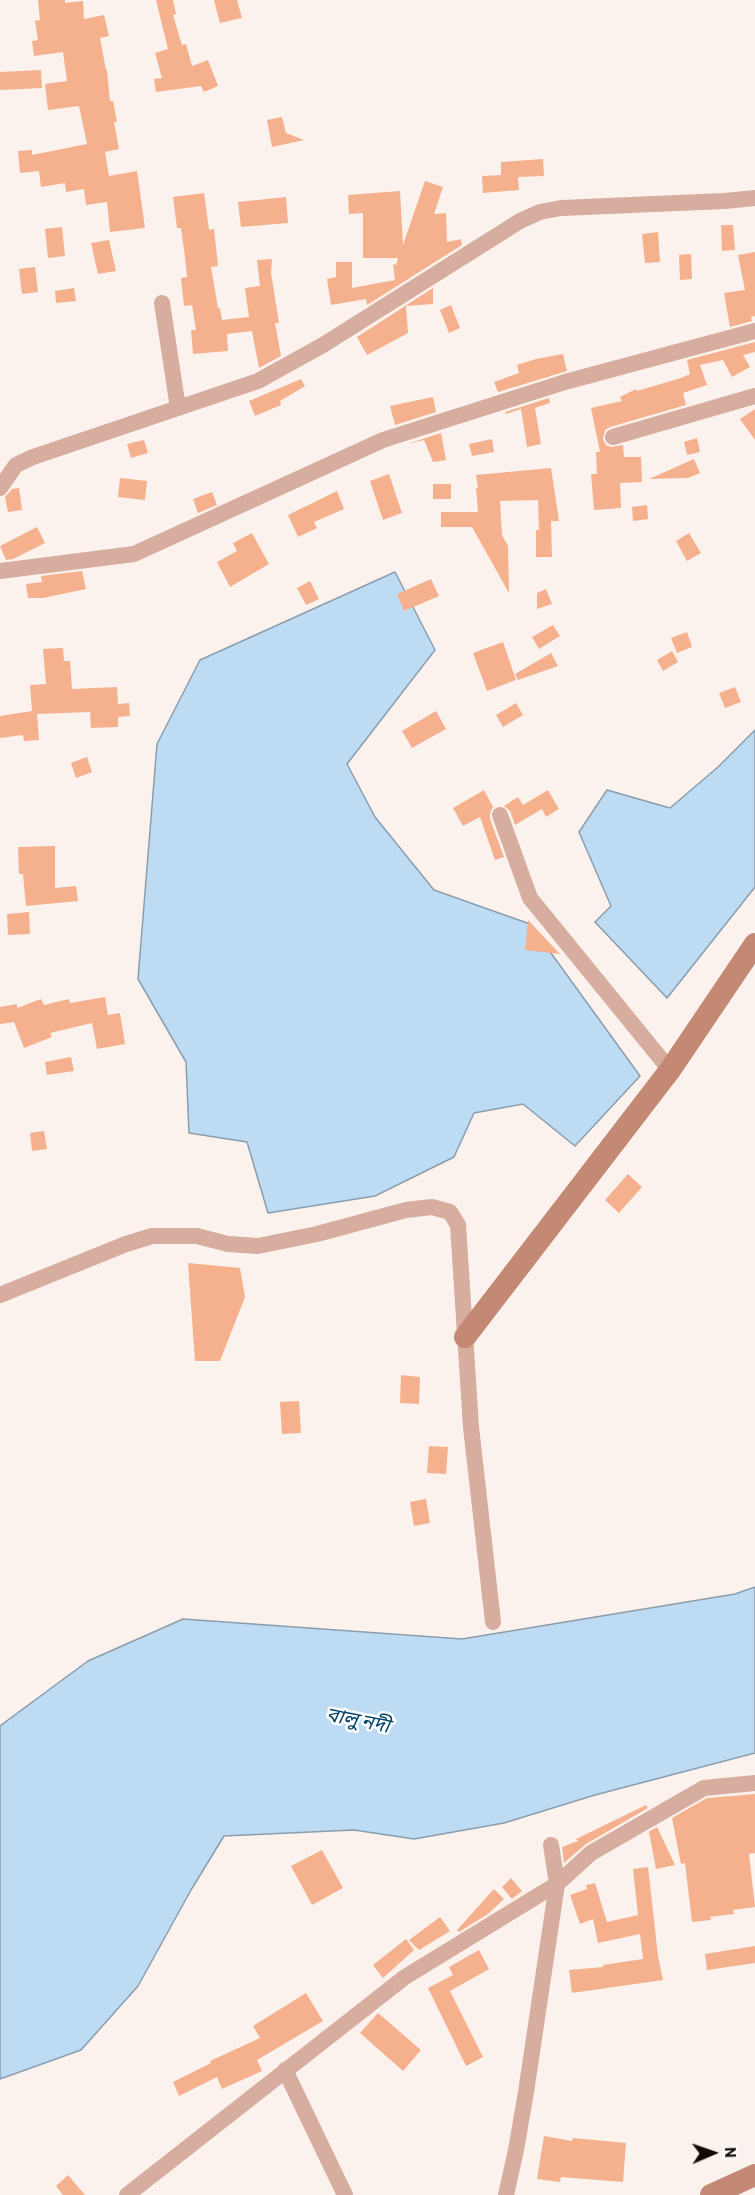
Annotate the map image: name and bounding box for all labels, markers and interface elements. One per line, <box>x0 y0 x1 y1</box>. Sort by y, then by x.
water label: বালু নদী <box>324 1702 392 1738</box>
north arrow <box>683 2123 743 2183</box>
text: N <box>722 2147 741 2158</box>

